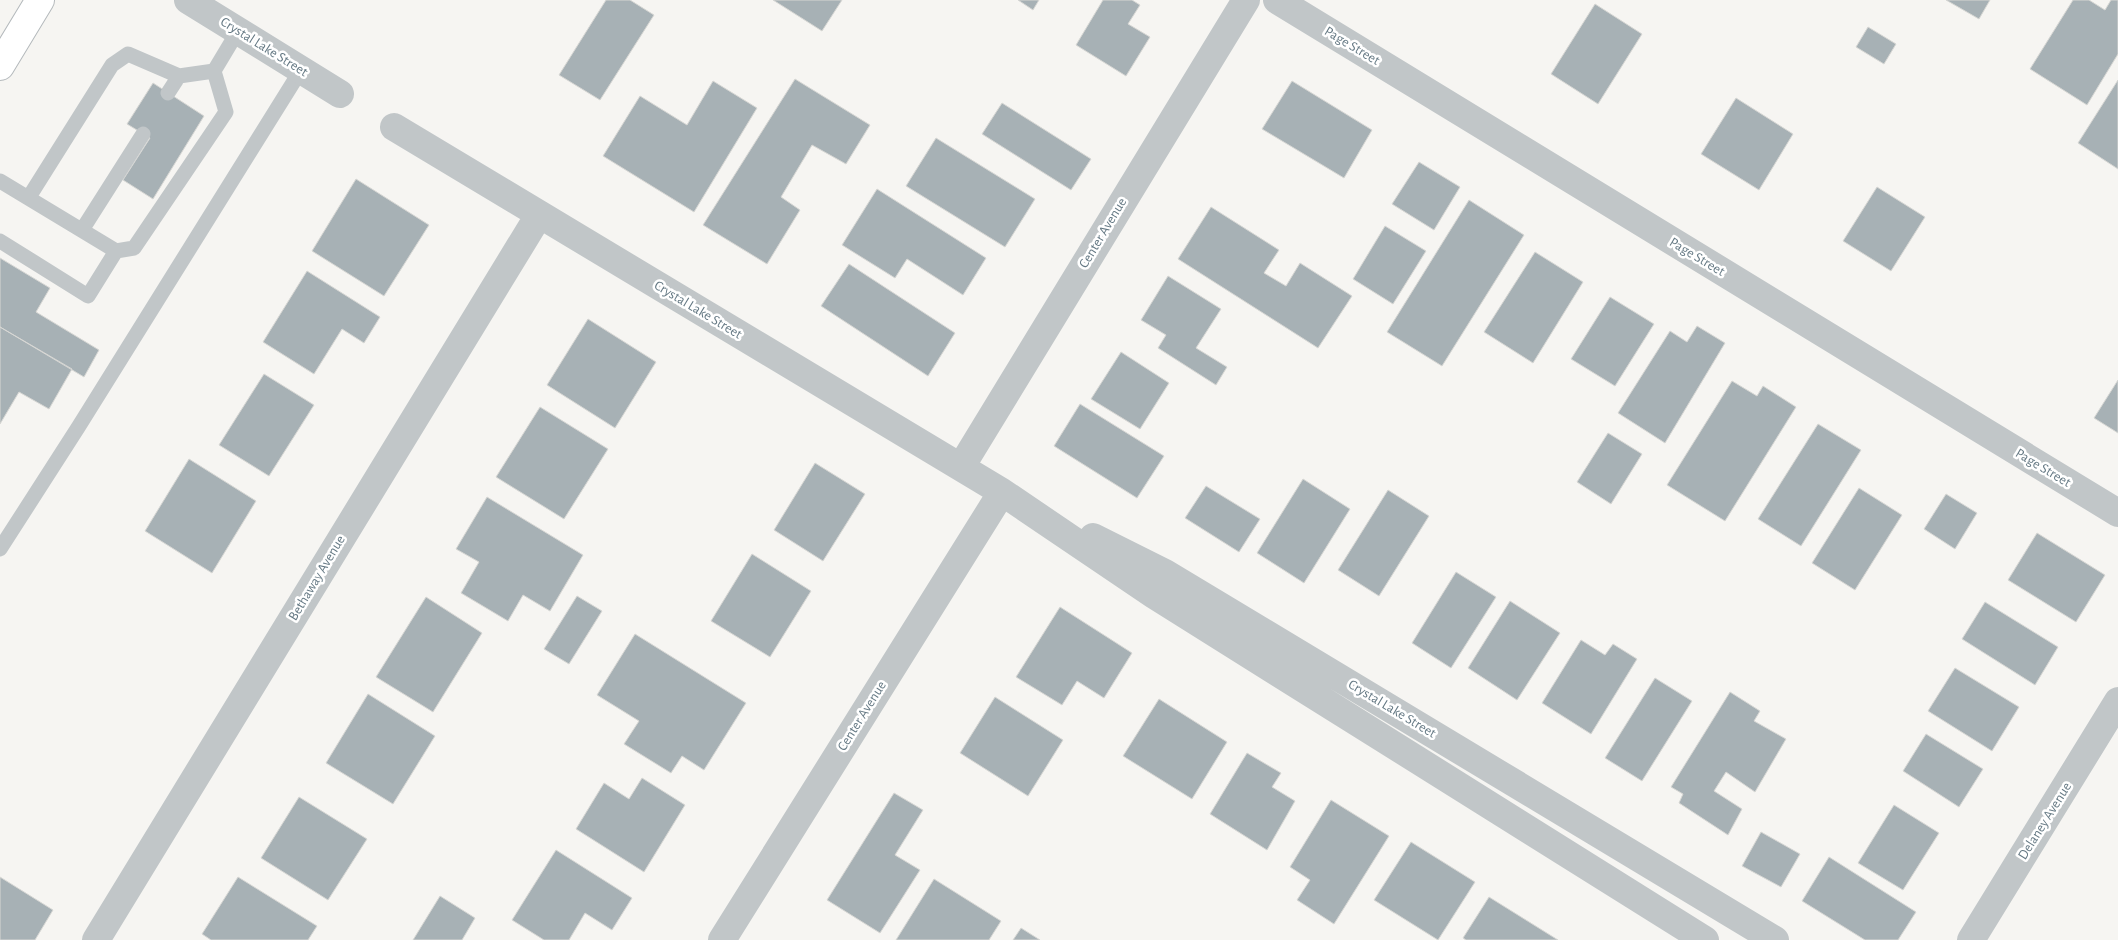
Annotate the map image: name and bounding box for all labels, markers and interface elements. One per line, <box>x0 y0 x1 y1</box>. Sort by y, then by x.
street label: Crystal Lake Street <box>218 15 310 80</box>
street label: Page Street <box>1322 24 1383 68</box>
street label: Center Avenue <box>1077 196 1129 270</box>
street label: Page Street <box>1667 235 1728 279</box>
street label: Crystal Lake Street <box>652 278 745 342</box>
street label: Page Street <box>2013 446 2074 490</box>
street label: Bethaway Avenue <box>286 533 348 623</box>
street label: Crystal Lake Street <box>1346 677 1439 741</box>
street label: Center Avenue <box>835 679 889 753</box>
street label: Delaney Avenue <box>2016 780 2074 862</box>

